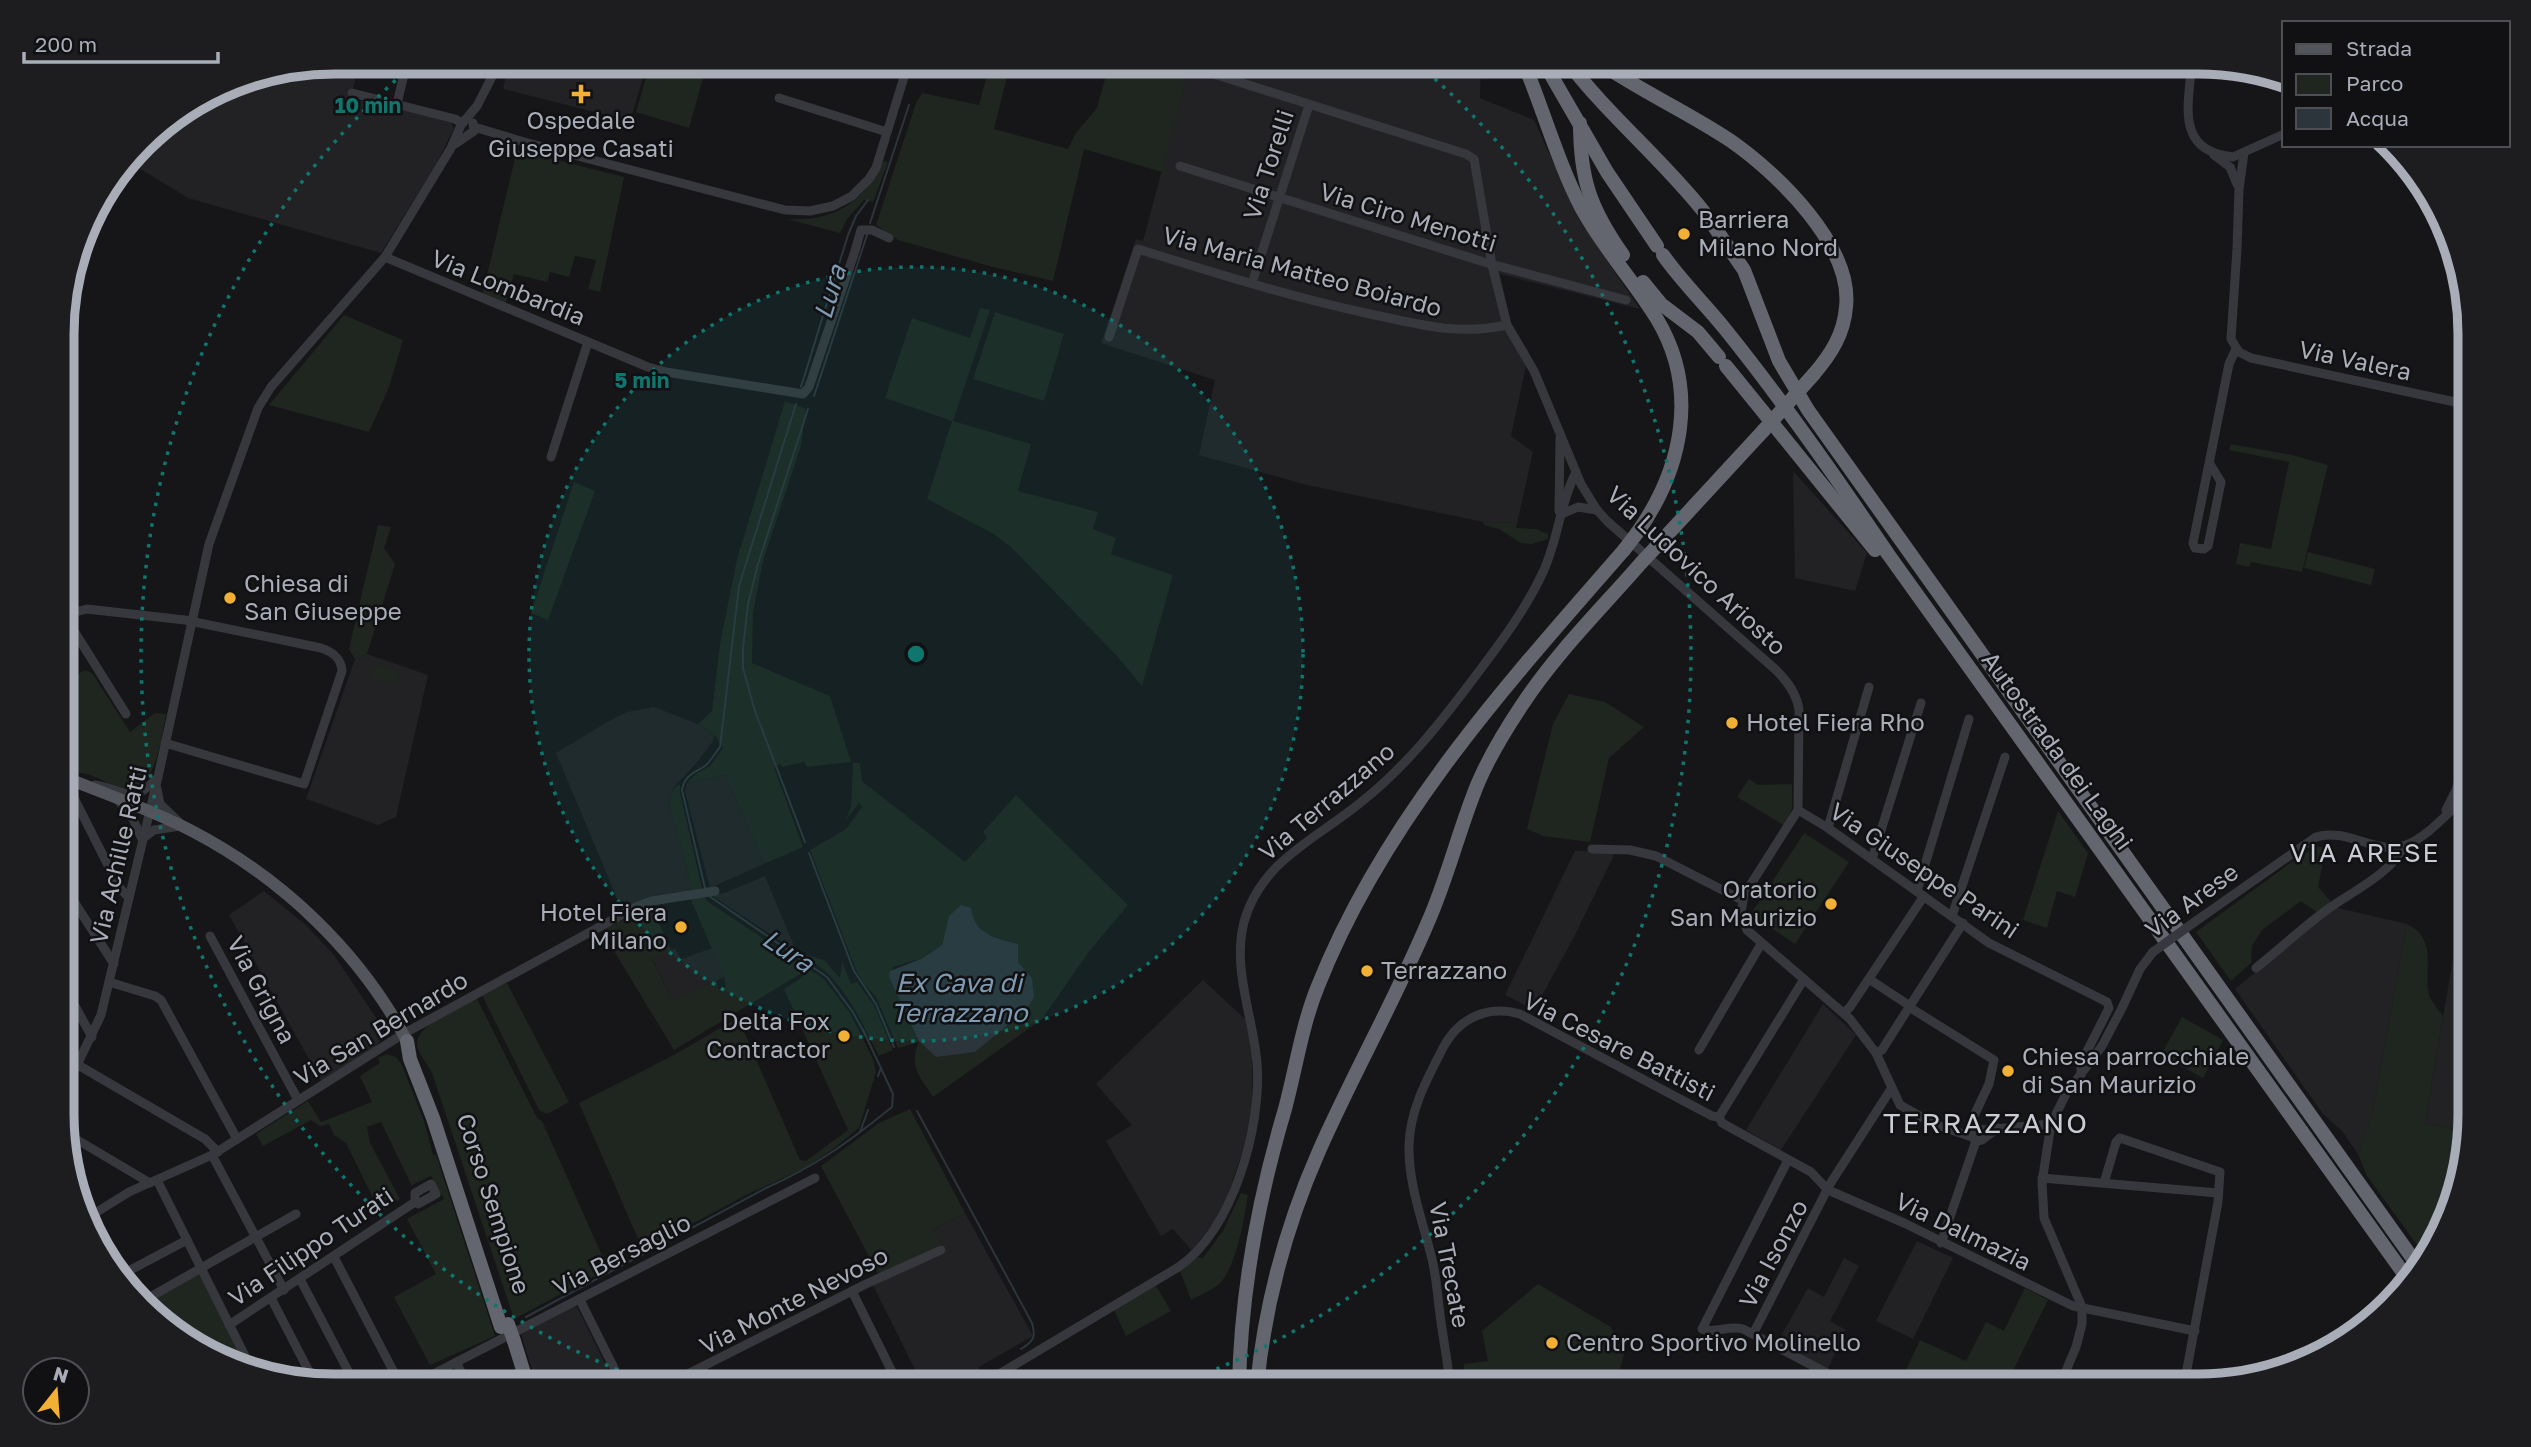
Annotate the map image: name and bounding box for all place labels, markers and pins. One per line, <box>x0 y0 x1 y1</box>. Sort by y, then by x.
marker: Ospedale Giuseppe Casati <box>571 84 591 104</box>
place label: Ospedale Giuseppe Casati <box>488 105 674 162</box>
place label: Barriera Milano Nord <box>1698 204 1838 261</box>
marker: Barriera Milano Nord <box>1676 226 1692 242</box>
place label: Chiesa di San Giuseppe <box>244 568 402 625</box>
marker: Chiesa di San Giuseppe <box>222 590 238 606</box>
centre of rings <box>904 642 928 666</box>
place label: Hotel Fiera Rho <box>1746 707 1925 736</box>
marker: Hotel Fiera Rho <box>1724 715 1740 731</box>
place label: Oratorio San Maurizio <box>1670 874 1817 931</box>
marker: Oratorio San Maurizio <box>1823 896 1839 912</box>
place label: Hotel Fiera Milano <box>540 897 667 954</box>
marker: Hotel Fiera Milano <box>673 919 689 935</box>
place label: Terrazzano <box>1381 955 1507 984</box>
marker: Terrazzano <box>1359 963 1375 979</box>
place label: Delta Fox Contractor <box>706 1006 830 1063</box>
marker: Delta Fox Contractor <box>836 1028 852 1044</box>
place label: Chiesa parrocchiale di San Maurizio <box>2022 1041 2249 1098</box>
marker: Chiesa parrocchiale di San Maurizio <box>2000 1063 2016 1079</box>
place label: Centro Sportivo Molinello <box>1566 1327 1861 1356</box>
marker: Centro Sportivo Molinello <box>1544 1335 1560 1351</box>

